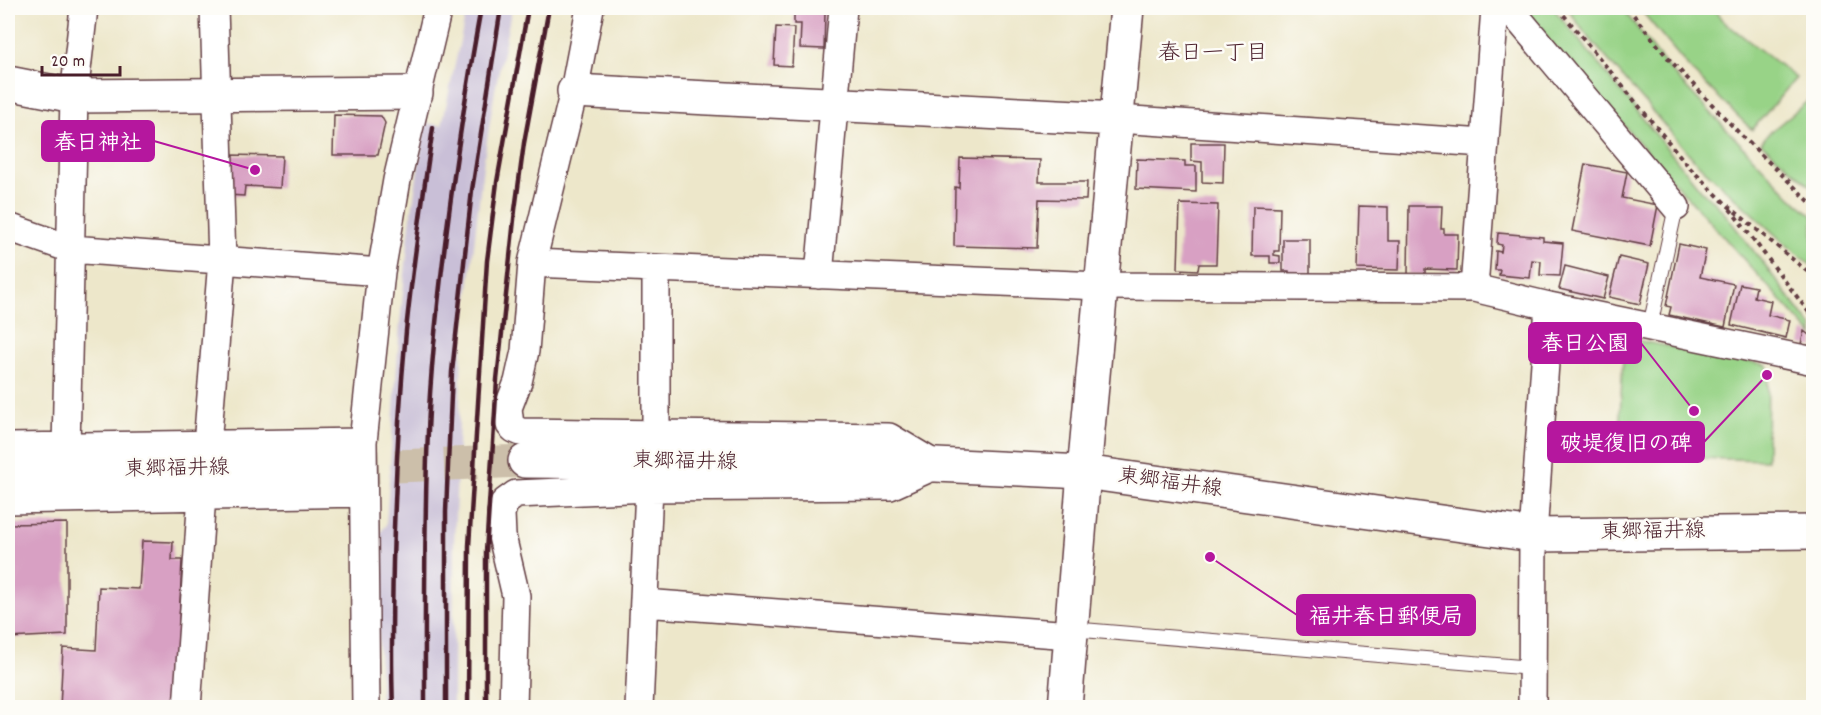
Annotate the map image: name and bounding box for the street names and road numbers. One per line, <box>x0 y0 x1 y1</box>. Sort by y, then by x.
street label: 東郷福井線 <box>632 447 738 479</box>
street label: 東郷福井線 <box>124 454 230 486</box>
street label: 東郷福井線 <box>1116 462 1224 506</box>
street label: 東郷福井線 <box>1600 517 1706 549</box>

